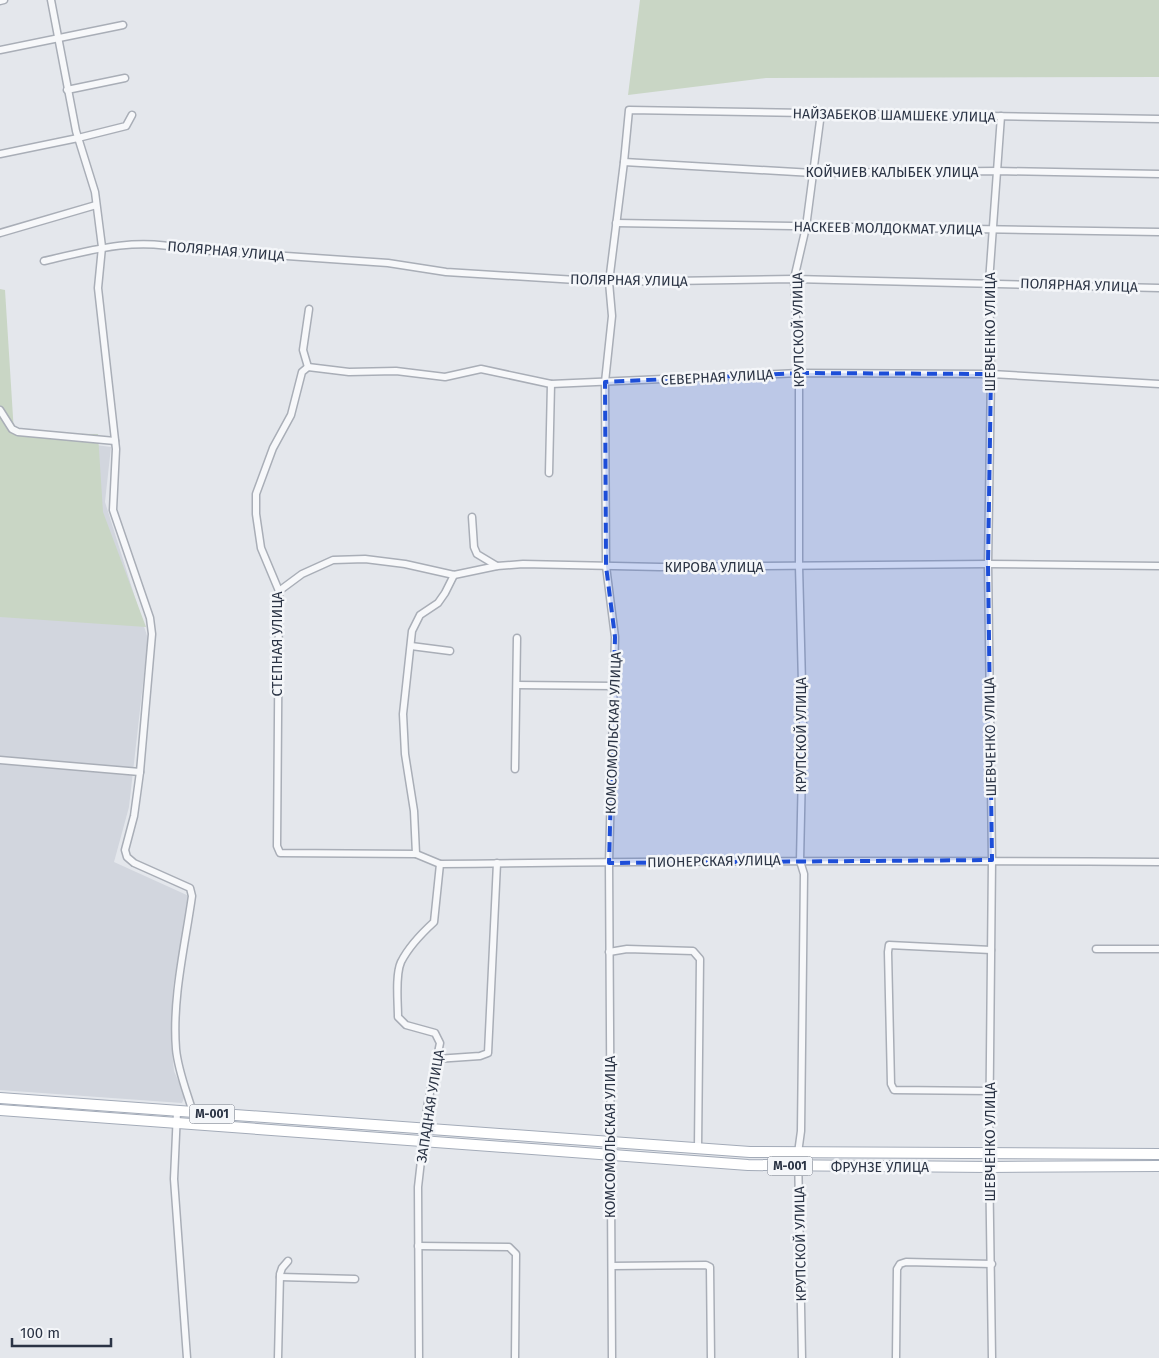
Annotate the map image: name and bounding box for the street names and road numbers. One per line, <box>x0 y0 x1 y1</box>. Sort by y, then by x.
street label: НАЙЗАБЕКОВ ШАМШЕКЕ УЛИЦА <box>792 105 996 126</box>
street label: КОЙЧИЕВ КАЛЫБЕК УЛИЦА <box>805 164 979 181</box>
street label: НАСКЕЕВ МОЛДОКМАТ УЛИЦА <box>793 218 983 239</box>
street label: ПОЛЯРНАЯ УЛИЦА <box>167 238 285 265</box>
street label: ПОЛЯРНАЯ УЛИЦА <box>570 271 688 290</box>
street label: КРУПСКОЙ УЛИЦА <box>789 272 808 388</box>
street label: ШЕВЧЕНКО УЛИЦА <box>982 272 999 392</box>
street label: ПОЛЯРНАЯ УЛИЦА <box>1020 275 1138 296</box>
street label: СЕВЕРНАЯ УЛИЦА <box>660 366 774 389</box>
street label: КИРОВА УЛИЦА <box>664 559 764 576</box>
street label: СТЕПНАЯ УЛИЦА <box>269 592 286 696</box>
street label: КОМСОМОЛЬСКАЯ УЛИЦА <box>602 651 625 815</box>
street label: КРУПСКОЙ УЛИЦА <box>793 677 810 793</box>
street label: ШЕВЧЕНКО УЛИЦА <box>981 677 1000 797</box>
street label: ПИОНЕРСКАЯ УЛИЦА <box>647 852 781 871</box>
street label: ЗАПАДНАЯ УЛИЦА <box>413 1048 448 1164</box>
street label: КОМСОМОЛЬСКАЯ УЛИЦА <box>602 1056 619 1218</box>
street label: ШЕВЧЕНКО УЛИЦА <box>982 1082 999 1202</box>
road number: M-001 <box>190 1104 234 1124</box>
road number: M-001 <box>768 1156 812 1176</box>
street label: ФРУНЗЕ УЛИЦА <box>831 1159 929 1176</box>
street label: КРУПСКОЙ УЛИЦА <box>791 1186 810 1302</box>

